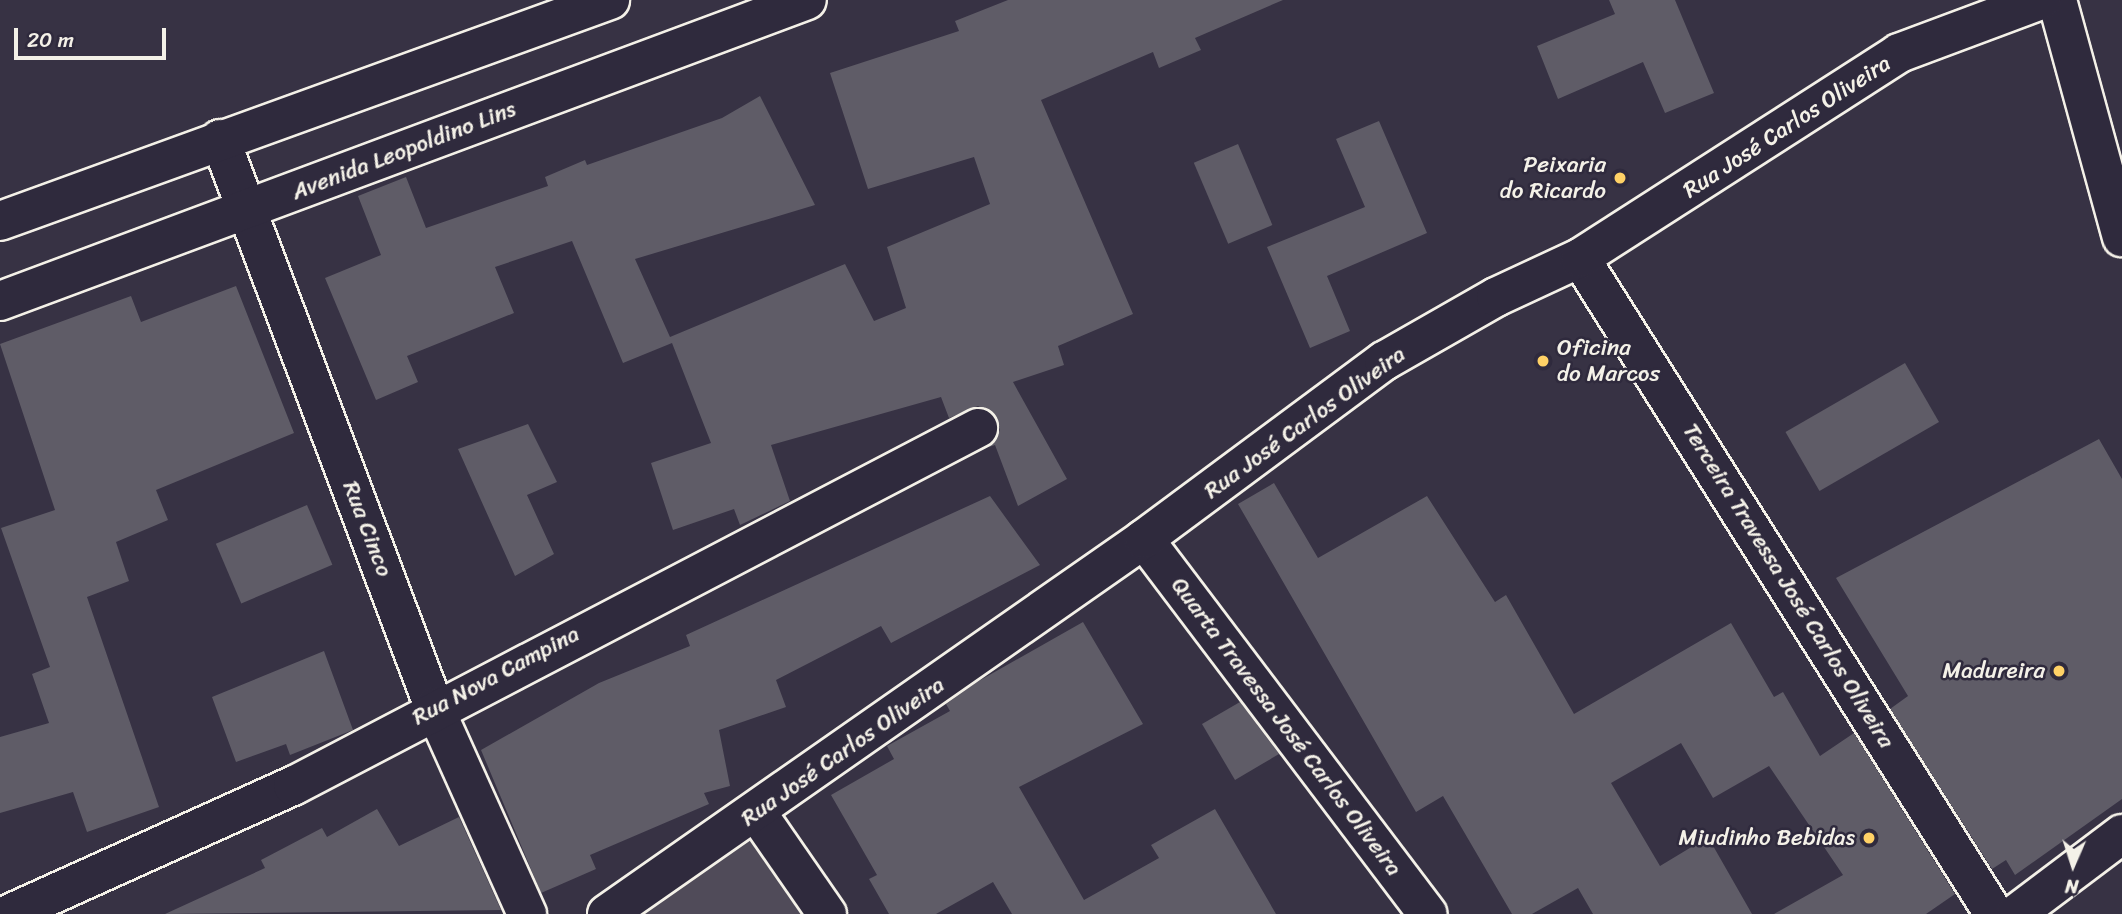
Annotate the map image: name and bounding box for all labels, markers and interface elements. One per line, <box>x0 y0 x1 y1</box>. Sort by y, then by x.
scale bar <box>18 14 170 58</box>
text: 20 m <box>27 21 74 59</box>
street label: Rua José Carlos Oliveira <box>1678 50 1896 204</box>
street label: Avenida Leopoldino Lins <box>288 95 520 207</box>
place label: Peixaria do Ricardo <box>1500 151 1606 205</box>
marker: Peixaria do Ricardo <box>1612 170 1628 186</box>
place label: Oficina do Marcos <box>1557 334 1659 388</box>
street label: Rua José Carlos Oliveira <box>1199 341 1411 505</box>
marker: Oficina do Marcos <box>1535 353 1551 369</box>
street label: Terceira Travessa José Carlos Oliveira <box>1676 418 1900 754</box>
street label: Rua Cinco <box>336 477 398 581</box>
street label: Quarta Travessa José Carlos Oliveira <box>1165 573 1407 881</box>
street label: Rua Nova Campina <box>408 620 584 732</box>
place label: Madureira <box>1942 657 2045 685</box>
marker: Madureira <box>2051 663 2067 679</box>
street label: Rua José Carlos Oliveira <box>736 671 950 833</box>
place label: Miudinho Bebidas <box>1679 824 1855 852</box>
marker: Miudinho Bebidas <box>1861 830 1877 846</box>
north arrow <box>2038 830 2108 900</box>
text: N <box>2064 870 2079 903</box>

